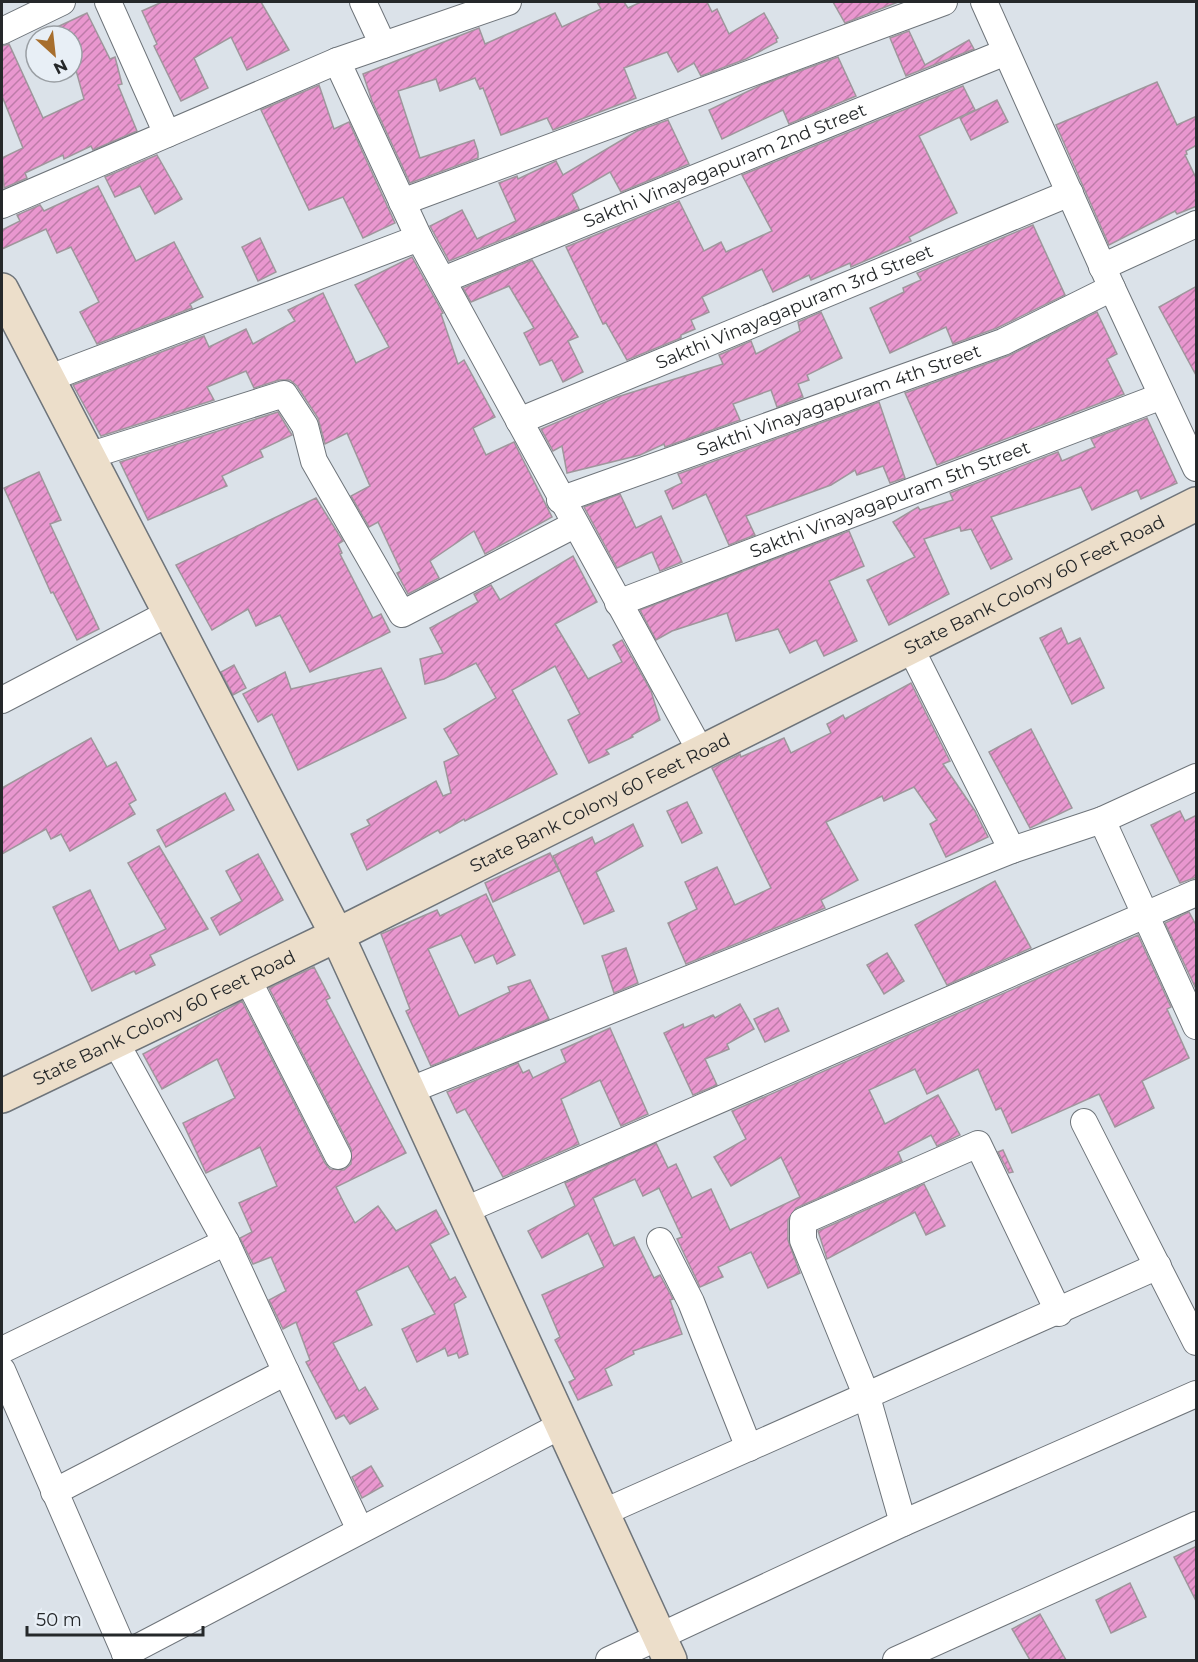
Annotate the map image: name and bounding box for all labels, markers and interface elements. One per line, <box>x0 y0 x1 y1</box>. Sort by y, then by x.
north arrow <box>24 24 84 84</box>
text: N <box>51 56 71 78</box>
street label: Sakthi Vinayagapuram 2nd Street <box>580 99 869 233</box>
street label: Sakthi Vinayagapuram 3rd Street <box>653 240 936 374</box>
street label: Sakthi Vinayagapuram 4th Street <box>694 340 984 461</box>
street label: Sakthi Vinayagapuram 5th Street <box>747 436 1033 563</box>
street label: State Bank Colony 60 Feet Road <box>900 510 1168 660</box>
street label: State Bank Colony 60 Feet Road <box>466 728 734 878</box>
street label: State Bank Colony 60 Feet Road <box>29 946 299 1090</box>
scale bar <box>27 1599 202 1637</box>
text: 50 m <box>36 1609 82 1631</box>

